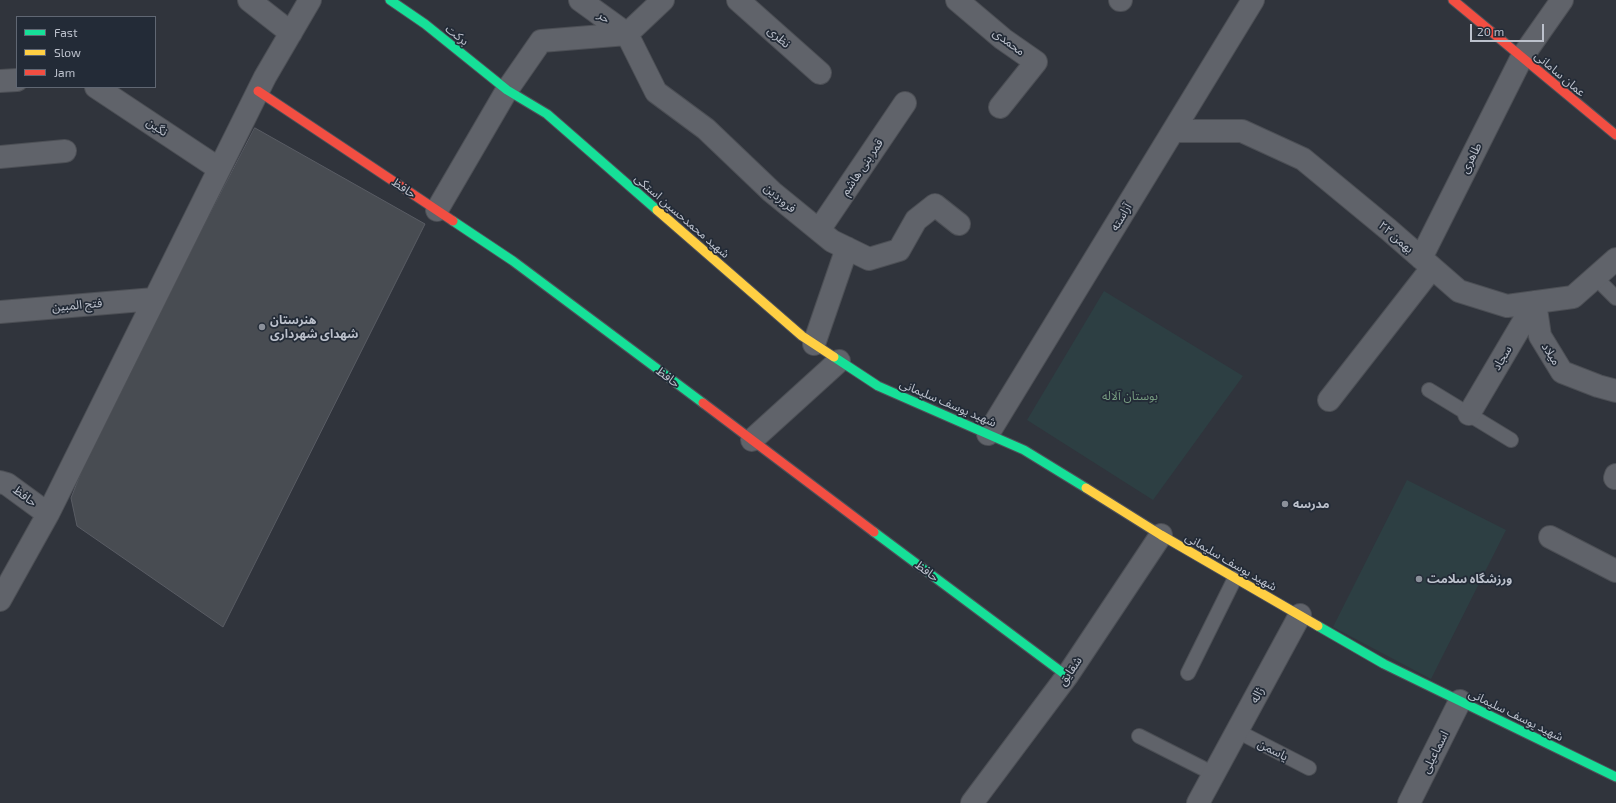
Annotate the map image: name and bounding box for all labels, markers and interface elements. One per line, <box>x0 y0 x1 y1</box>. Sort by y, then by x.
street label: حر <box>595 8 613 26</box>
legend <box>16 16 156 88</box>
scale bar <box>1472 16 1546 42</box>
street label: برکت <box>442 21 472 49</box>
street label: نظری <box>765 23 793 51</box>
text: 20 m <box>1477 24 1504 38</box>
text: Fast <box>54 25 77 39</box>
street label: محمدی <box>990 25 1028 59</box>
text: Slow <box>54 45 81 59</box>
street label: عمان سامانی <box>1532 49 1588 99</box>
text: Jam <box>54 65 75 79</box>
street label: نگین <box>144 115 170 139</box>
street label: قمر بنی هاشم <box>838 136 886 198</box>
street label: طاهری <box>1457 140 1485 176</box>
street label: شهید محمدحسین استکی <box>632 171 732 261</box>
street label: حافظ <box>389 175 419 201</box>
street label: فروردین <box>761 180 799 216</box>
street label: آراسته <box>1107 201 1135 233</box>
street label: ۲۲ بهمن <box>1376 218 1416 256</box>
street label: فتح المبین <box>51 296 103 314</box>
place label: هنرستان شهدای شهرداری <box>270 313 358 341</box>
marker: هنرستان شهدای شهرداری <box>257 322 267 332</box>
street label: میلاد <box>1539 340 1563 368</box>
street label: سجاد <box>1489 343 1515 373</box>
street label: حافظ <box>653 363 683 391</box>
street label: شهید یوسف سلیمانی <box>898 376 998 430</box>
park label: بوستان آلاله <box>1102 389 1158 403</box>
street label: حافظ <box>10 483 40 509</box>
place label: مدرسه <box>1293 497 1329 511</box>
marker: مدرسه <box>1280 499 1290 509</box>
street label: شهید یوسف سلیمانی <box>1183 530 1279 594</box>
street label: حافظ <box>912 557 942 585</box>
place label: ورزشگاه سلامت <box>1427 572 1512 586</box>
marker: ورزشگاه سلامت <box>1414 574 1424 584</box>
street label: شقایق <box>1055 654 1085 688</box>
street label: ژاله <box>1247 685 1267 705</box>
street label: شهید یوسف سلیمانی <box>1466 686 1566 744</box>
street label: اسماعیلی <box>1418 728 1452 776</box>
street label: یاسمن <box>1255 736 1291 764</box>

